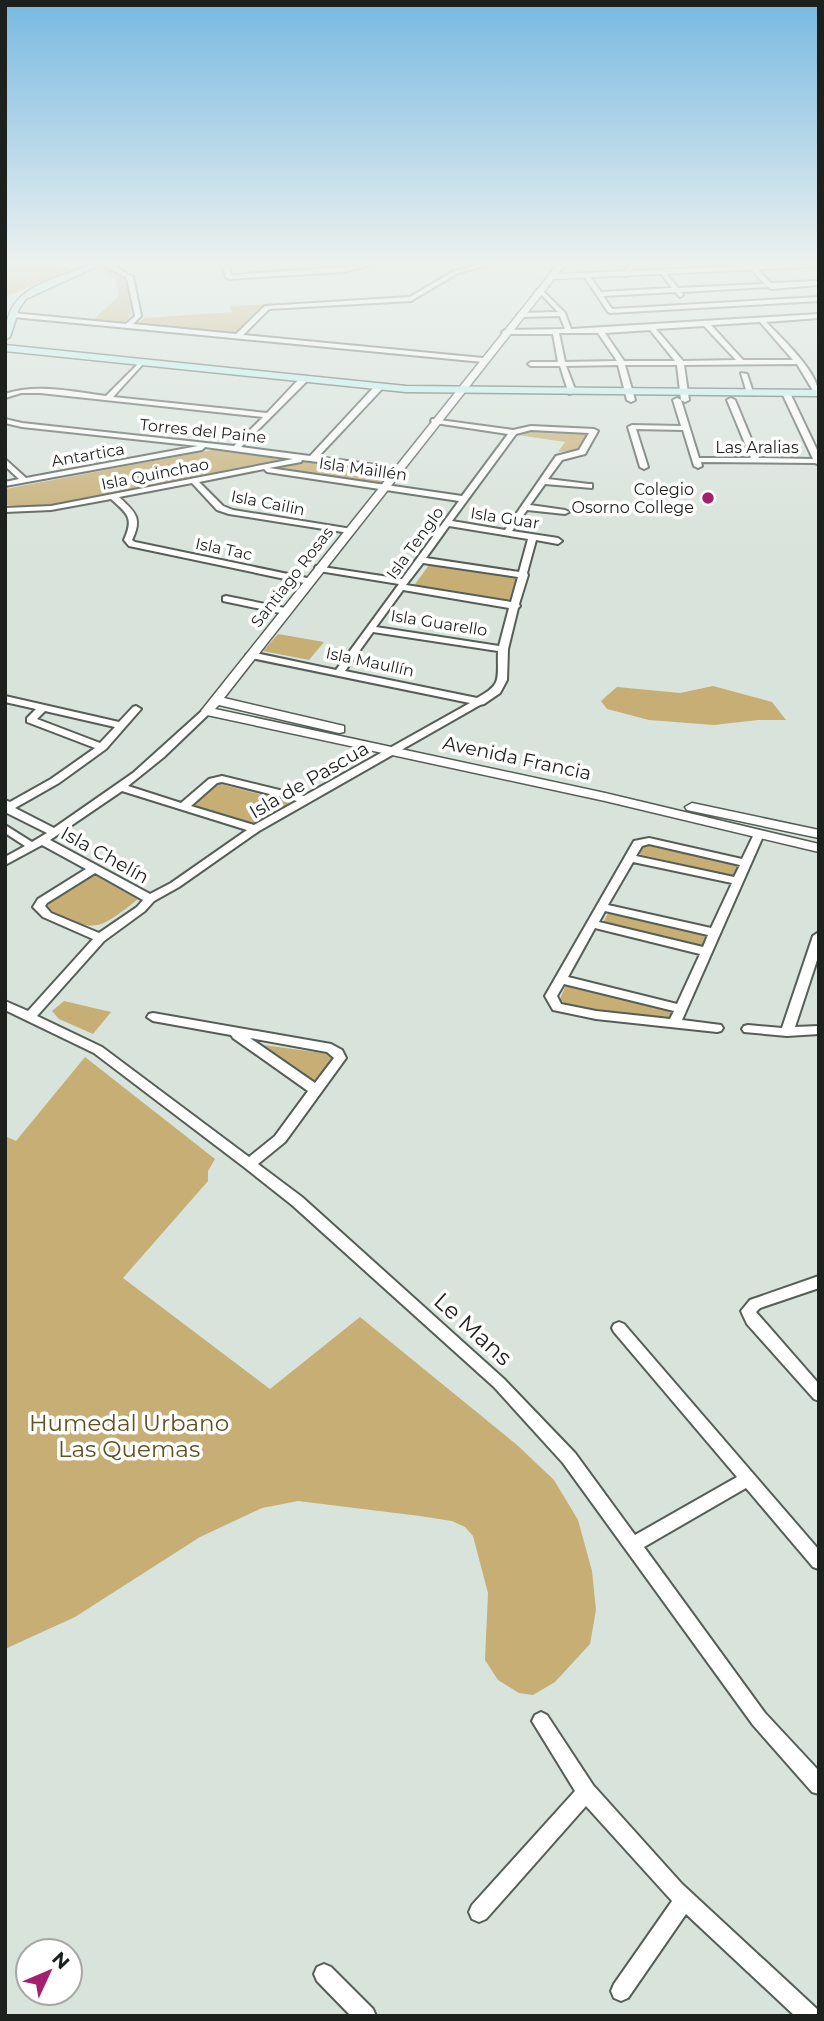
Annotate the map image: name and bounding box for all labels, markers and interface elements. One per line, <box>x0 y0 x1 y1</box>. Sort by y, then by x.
street label: Torres del Paine <box>139 415 267 447</box>
street label: Las Aralias <box>715 438 799 457</box>
street label: Antartica <box>50 439 126 471</box>
street label: Isla Maillén <box>318 453 408 485</box>
street label: Isla Quinchao <box>100 454 210 494</box>
place label: Colegio Osorno College <box>571 480 694 517</box>
street label: Isla Cailin <box>229 487 307 519</box>
marker: Colegio Osorno College <box>700 490 716 506</box>
street label: Isla Tenglo <box>382 503 448 583</box>
street label: Isla Guar <box>469 503 541 533</box>
street label: Santiago Rosas <box>247 523 337 631</box>
street label: Isla Tac <box>194 534 254 564</box>
street label: Isla Guarello <box>389 606 489 640</box>
street label: Isla Maullín <box>324 643 416 681</box>
street label: Avenida Francia <box>441 731 593 785</box>
street label: Isla de Pascua <box>245 736 373 824</box>
street label: Isla Chelín <box>57 821 153 889</box>
street label: Le Mans <box>428 1287 518 1371</box>
park label: Humedal Urbano Las Quemas <box>29 1409 229 1463</box>
north arrow <box>14 1937 84 2007</box>
text: N <box>47 1947 74 1974</box>

